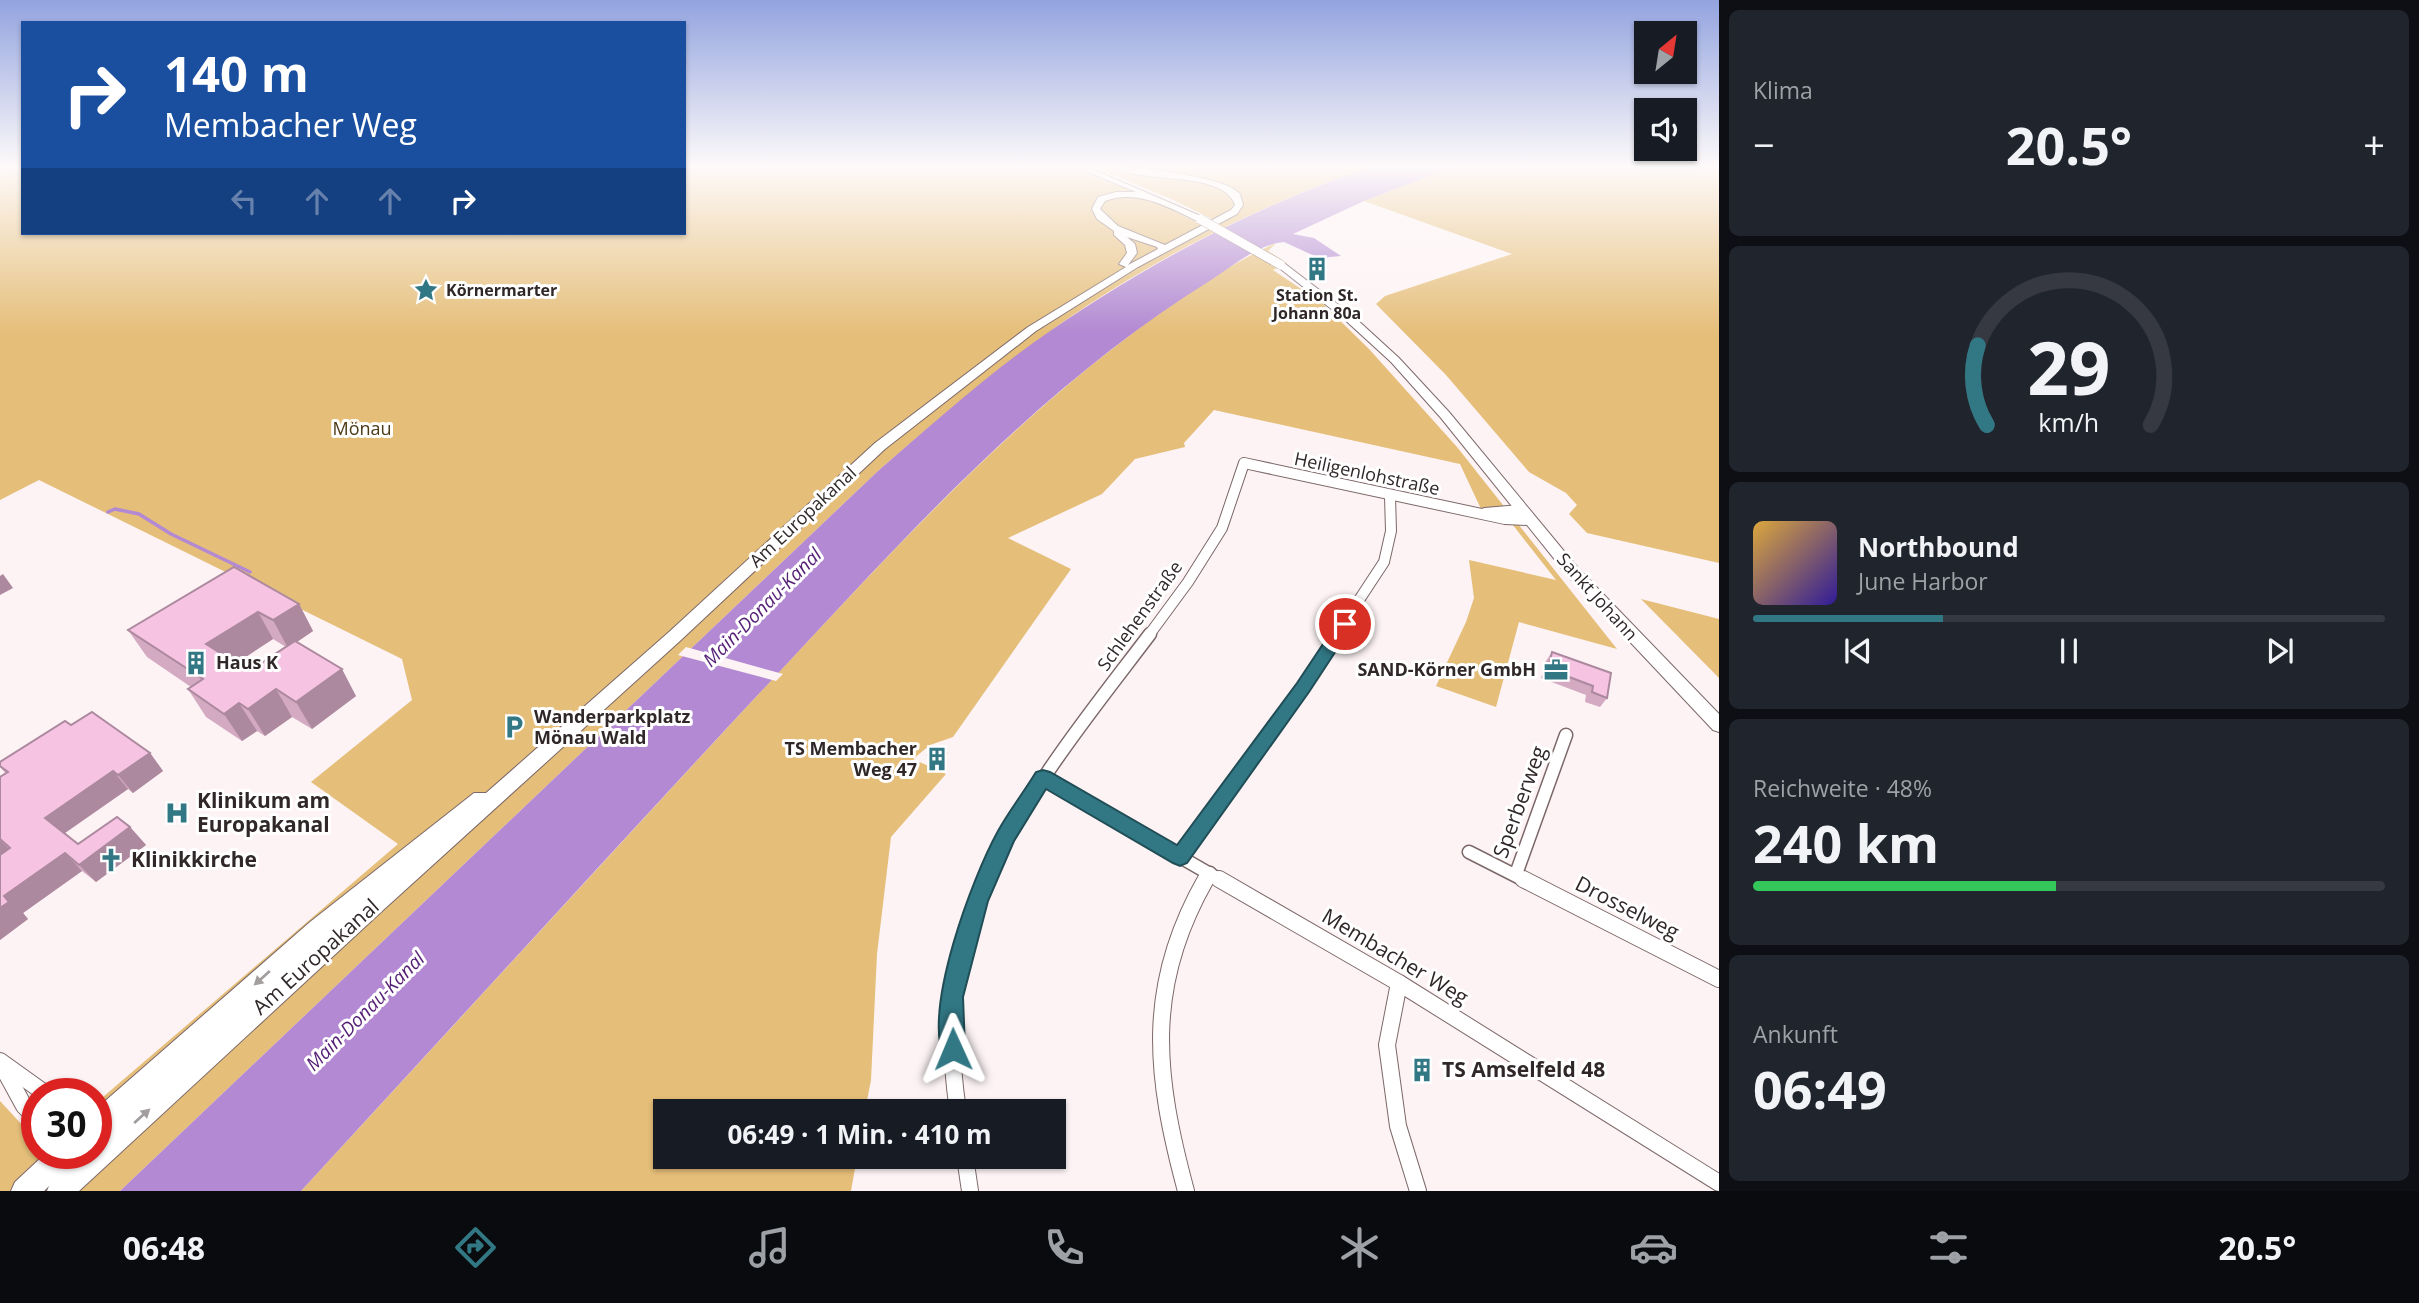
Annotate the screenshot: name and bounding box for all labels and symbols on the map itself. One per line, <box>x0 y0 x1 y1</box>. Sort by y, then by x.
north arrow <box>1634 21 1698 84</box>
building icon: Station St. Johann 80a <box>1303 255 1331 283</box>
place icon: Körnermarter <box>412 276 440 304</box>
place label: Körnermarter <box>446 279 557 301</box>
place label: Station St. Johann 80a <box>1271 284 1361 324</box>
park label: Mönau <box>332 416 392 440</box>
street label: Heiligenlohstraße <box>1292 446 1442 500</box>
street label: Am Europakanal <box>744 460 861 572</box>
water label: Main-Donau-Kanal <box>697 541 828 672</box>
street label: Sankt Johann <box>1552 547 1644 645</box>
street label: Schlehenstraße <box>1091 556 1187 675</box>
pin <box>1315 594 1375 654</box>
building icon: Haus K <box>182 649 210 677</box>
place label: Haus K <box>216 650 278 674</box>
office icon: SAND-Körner GmbH <box>1542 656 1570 684</box>
place label: SAND-Körner GmbH <box>1357 657 1536 681</box>
place label: Wanderparkplatz Mönau Wald <box>534 704 690 749</box>
parking icon: Wanderparkplatz Mönau Wald <box>500 713 528 741</box>
place label: TS Membacher Weg 47 <box>785 736 917 781</box>
street label: Sperberweg <box>1486 742 1552 862</box>
building icon: TS Membacher Weg 47 <box>923 745 951 773</box>
place label: Klinikum am Europakanal <box>197 786 330 838</box>
hospital icon: Klinikum am Europakanal <box>163 799 191 827</box>
place label: Klinikkirche <box>131 845 257 873</box>
church icon: Klinikkirche <box>97 846 125 874</box>
street label: Drosselweg <box>1571 869 1684 945</box>
street label: Am Europakanal <box>246 892 385 1021</box>
street label: Membacher Weg <box>1317 901 1474 1011</box>
water label: Main-Donau-Kanal <box>300 945 431 1076</box>
one-way arrow <box>254 970 271 986</box>
position arrow <box>916 1012 990 1086</box>
place label: TS Amselfeld 48 <box>1442 1055 1605 1083</box>
building icon: TS Amselfeld 48 <box>1408 1056 1436 1084</box>
speed limit sign: 30 <box>21 1078 112 1169</box>
one-way arrow <box>133 1108 151 1124</box>

